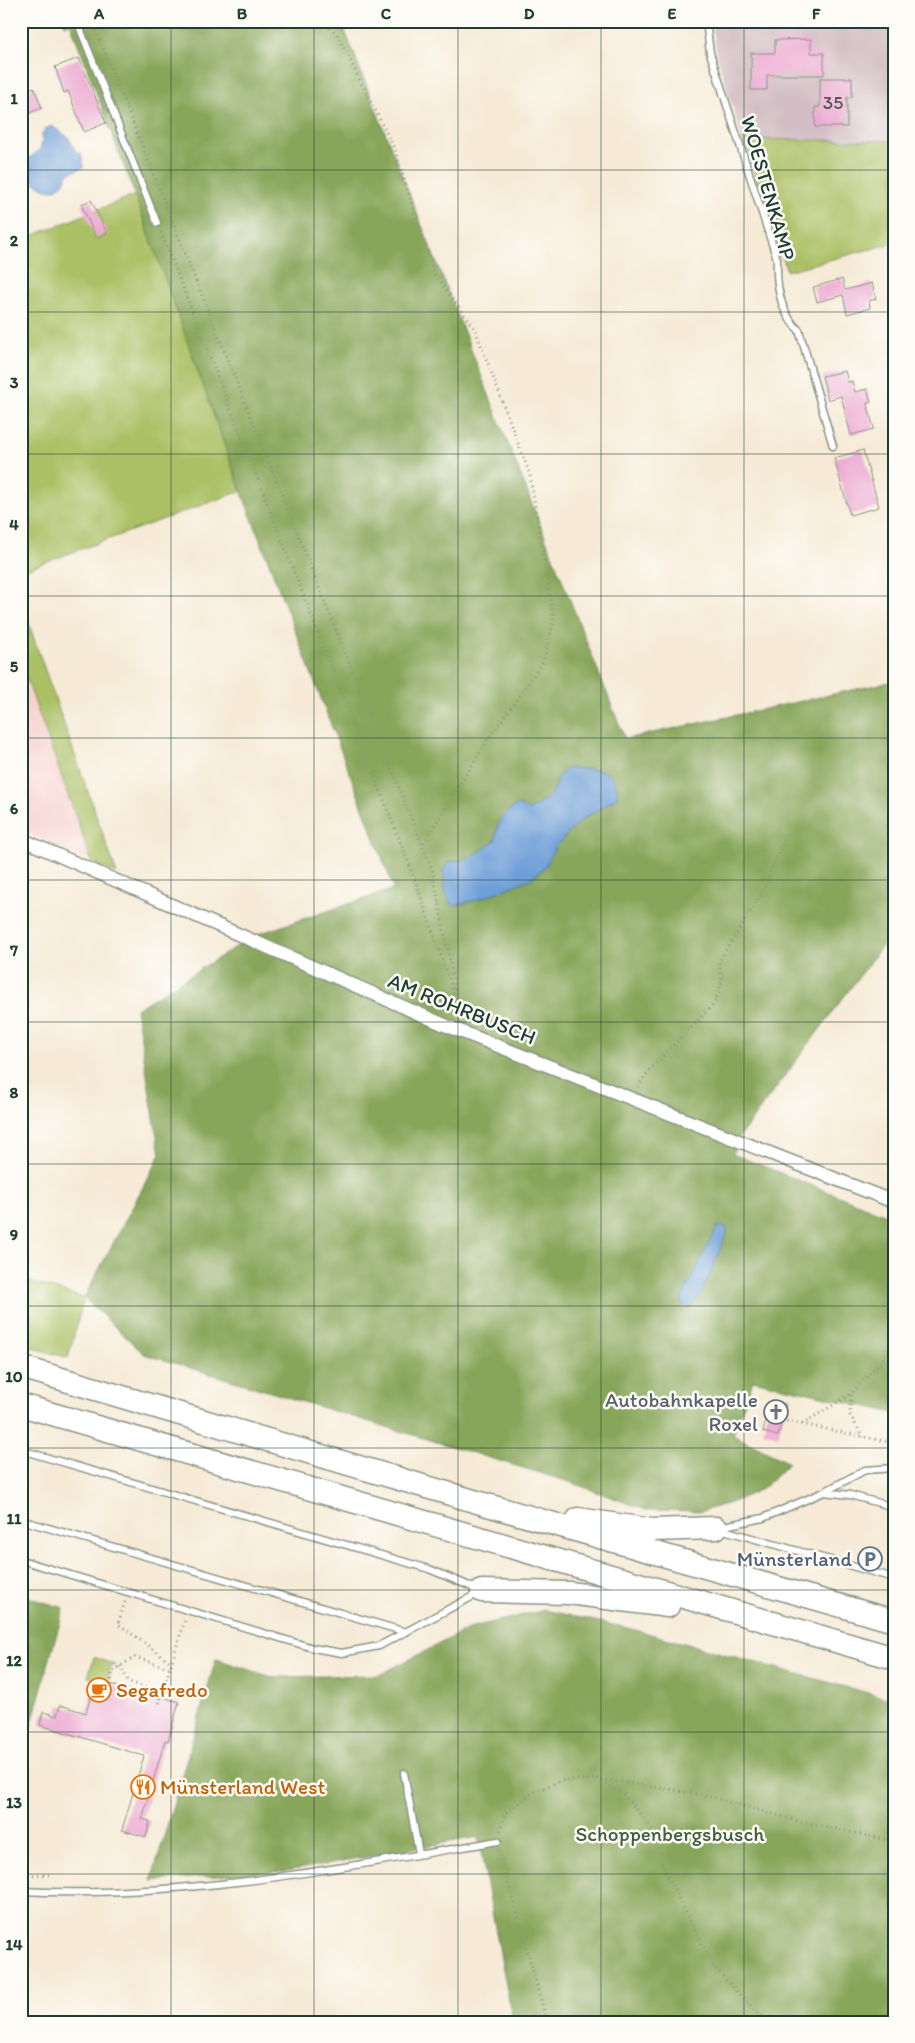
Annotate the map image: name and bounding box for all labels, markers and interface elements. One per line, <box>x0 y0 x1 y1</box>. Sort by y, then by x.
text: A <box>93 4 105 23</box>
text: B <box>237 4 248 23</box>
text: C <box>381 4 392 23</box>
text: D <box>524 4 535 23</box>
text: E <box>668 4 677 23</box>
text: F <box>812 4 821 23</box>
text: 1 <box>10 89 18 108</box>
house number: 35 <box>823 91 843 114</box>
street label: WOESTENKAMP <box>736 113 801 263</box>
text: 2 <box>10 231 19 250</box>
text: 3 <box>10 373 19 392</box>
text: 4 <box>9 515 19 534</box>
text: 5 <box>10 657 19 676</box>
text: 6 <box>10 799 19 818</box>
text: 7 <box>9 941 18 960</box>
street label: AM ROHRBUSCH <box>385 968 540 1050</box>
text: 8 <box>10 1083 19 1102</box>
text: 9 <box>10 1225 18 1244</box>
text: 10 <box>5 1367 23 1386</box>
place label: Autobahnkapelle Roxel <box>605 1387 758 1436</box>
church icon: Autobahnkapelle Roxel <box>763 1399 789 1425</box>
text: 11 <box>7 1509 22 1528</box>
place label: Münsterland <box>737 1546 852 1571</box>
parking icon: Münsterland <box>857 1546 883 1572</box>
text: 12 <box>6 1651 23 1670</box>
cafe icon: Segafredo <box>86 1677 112 1703</box>
place label: Segafredo <box>116 1677 208 1702</box>
restaurant icon: Münsterland West <box>130 1774 156 1800</box>
place label: Münsterland West <box>160 1774 325 1799</box>
text: 13 <box>6 1793 22 1812</box>
park label: Schoppenbergsbusch <box>575 1821 765 1846</box>
text: 14 <box>5 1935 23 1954</box>

